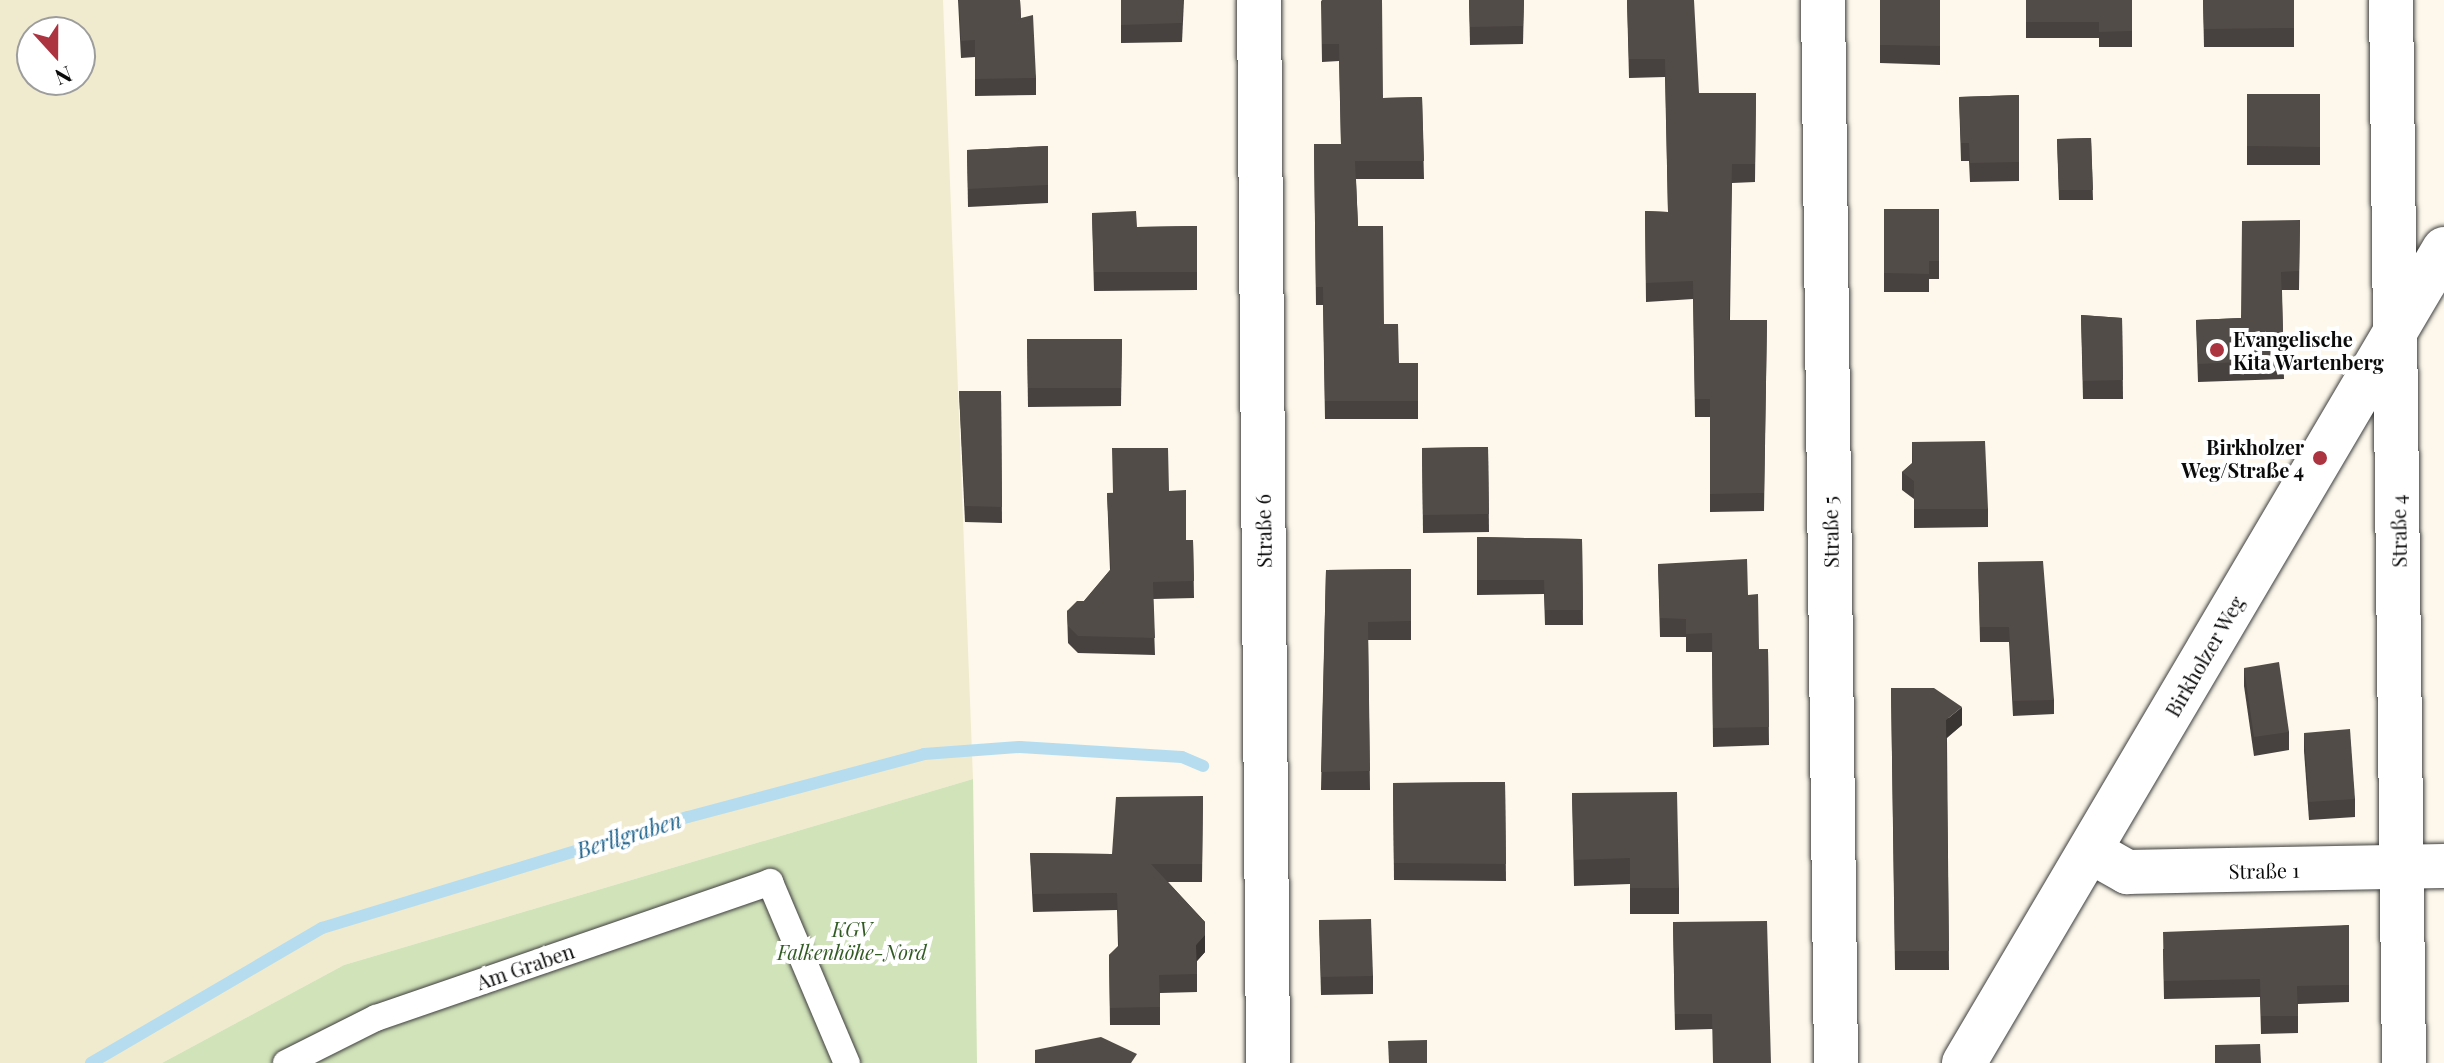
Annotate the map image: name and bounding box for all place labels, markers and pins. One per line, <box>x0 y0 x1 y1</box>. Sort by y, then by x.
place label: Evangelische Kita Wartenberg <box>2233 326 2385 373</box>
marker: Evangelische Kita Wartenberg <box>2208 341 2226 359</box>
place label: Birkholzer Weg/Straße 4 <box>2181 434 2304 481</box>
marker: Birkholzer Weg/Straße 4 <box>2311 449 2329 467</box>

